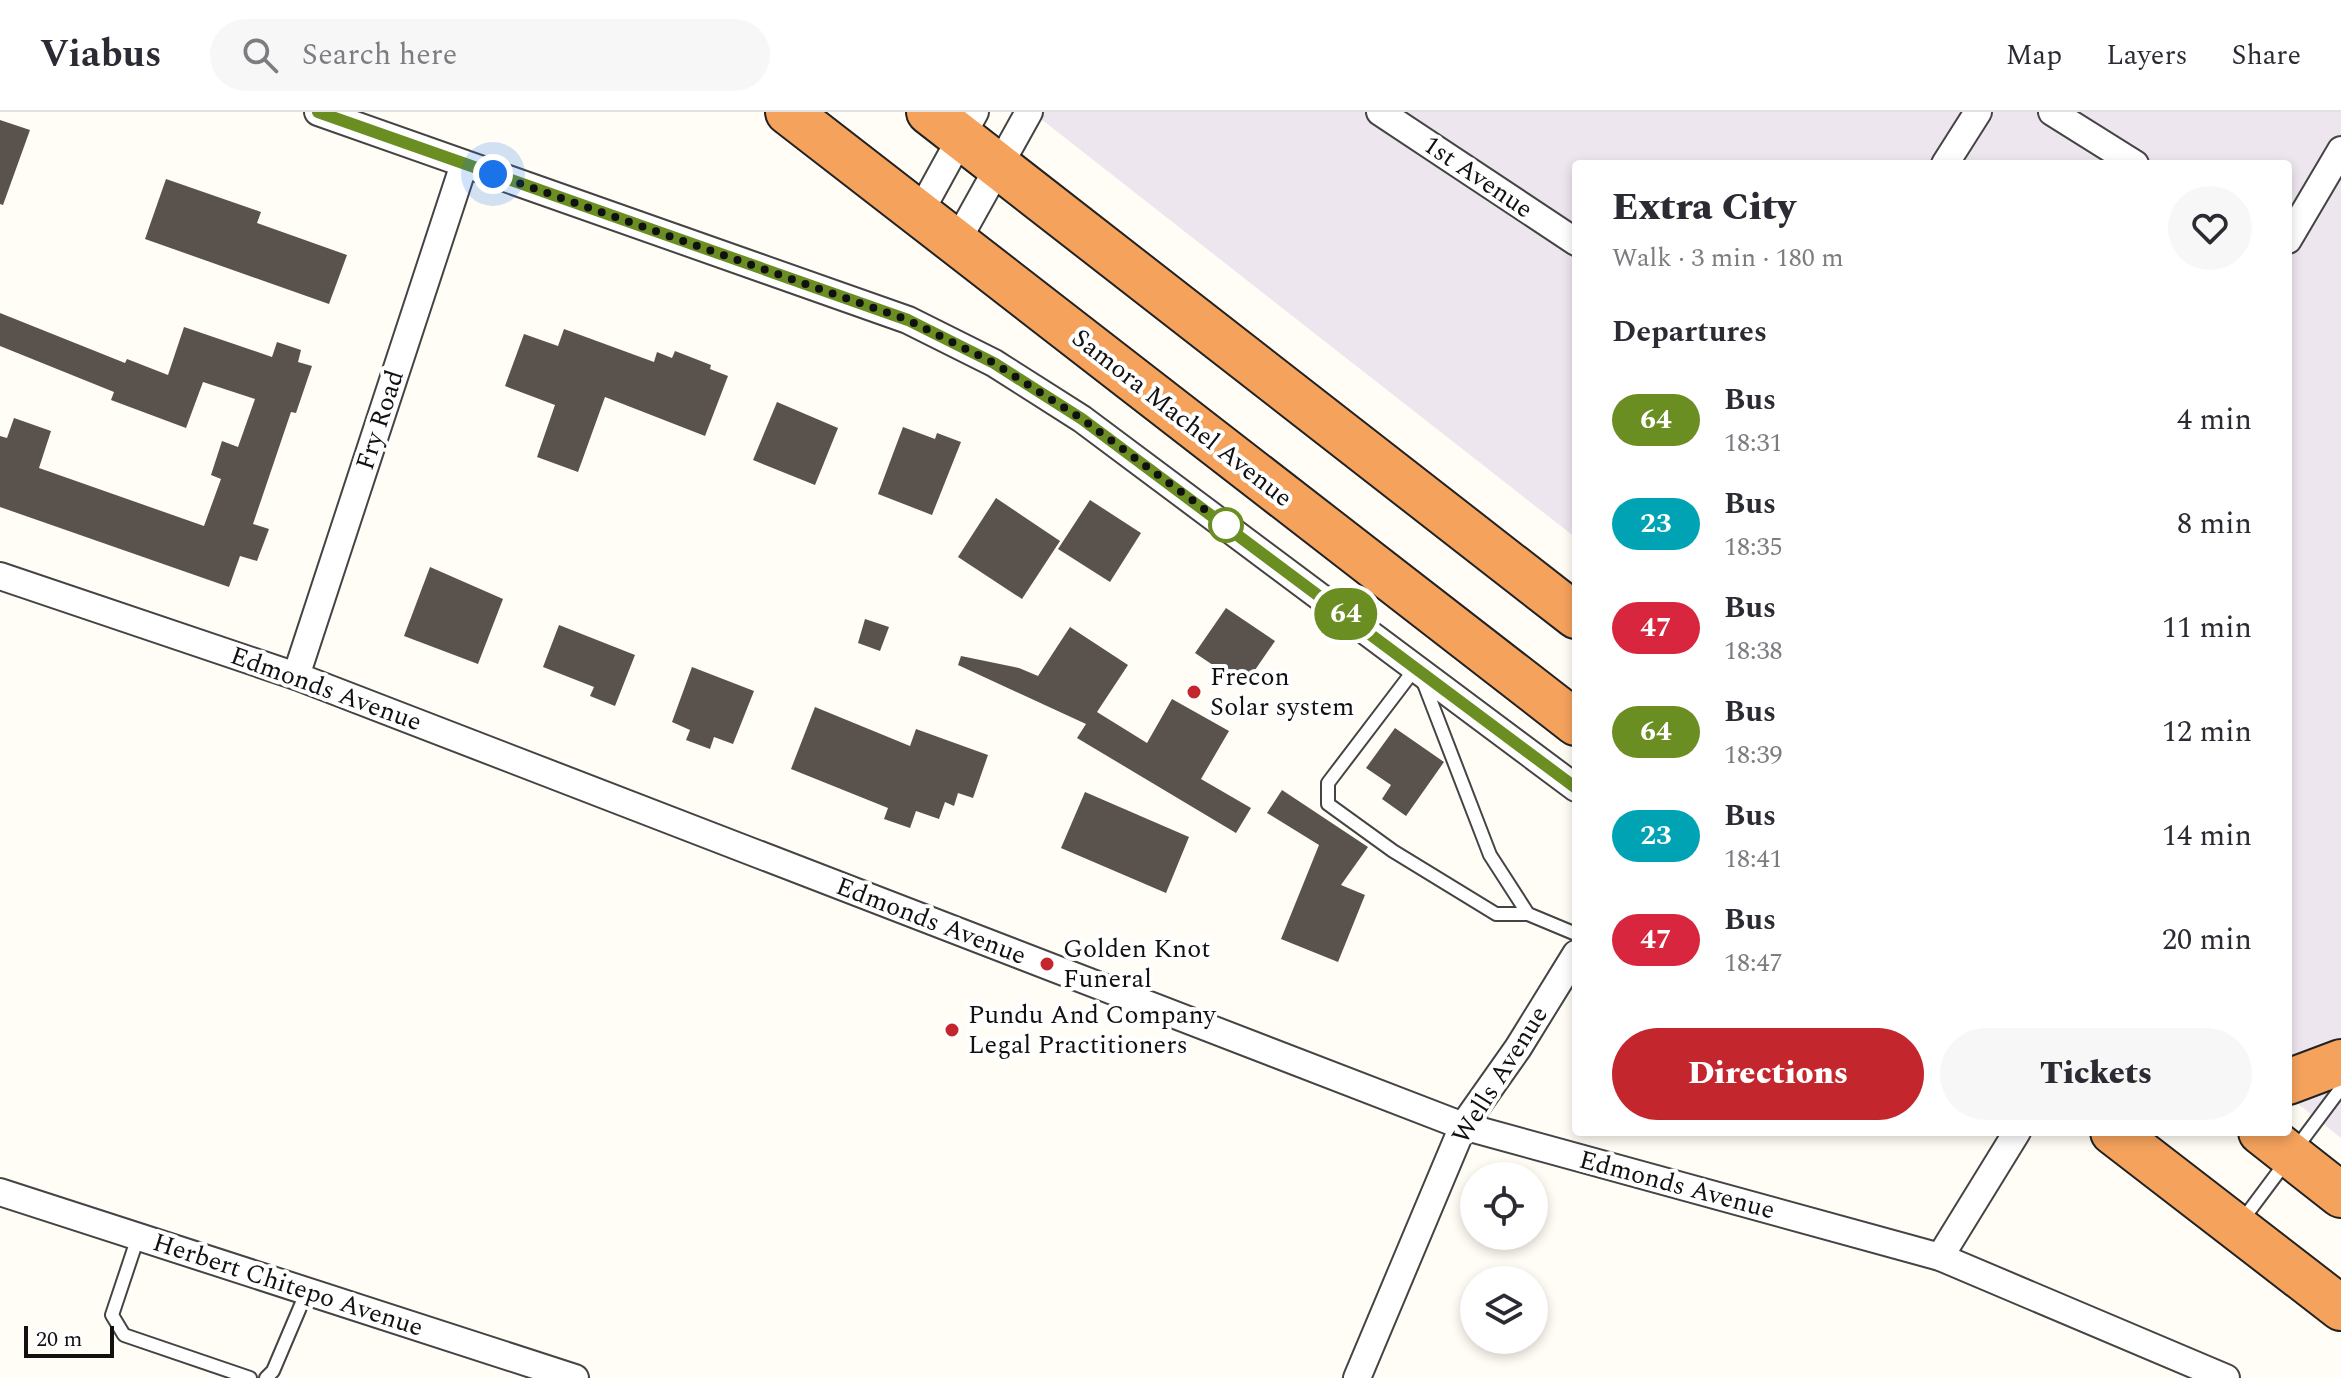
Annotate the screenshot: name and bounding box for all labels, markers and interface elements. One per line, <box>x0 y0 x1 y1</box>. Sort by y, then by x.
search box <box>210 19 770 91</box>
text: Viabus <box>40 26 162 84</box>
text: Search here <box>302 32 457 78</box>
icon: search <box>238 33 282 77</box>
text: Map <box>2006 34 2062 77</box>
text: Layers <box>2106 34 2188 77</box>
text: Share <box>2232 34 2301 77</box>
street label: 1st Avenue <box>1415 125 1541 229</box>
your location <box>473 154 513 194</box>
text: Extra City <box>1612 179 1795 237</box>
button: heart <box>2168 186 2252 270</box>
text: Walk · 3 min · 180 m <box>1612 238 1844 278</box>
text: Departures <box>1612 309 1767 355</box>
street label: Samora Machel Avenue <box>1063 319 1301 517</box>
street label: Fry Road <box>345 365 415 475</box>
text: Bus <box>1724 377 1776 423</box>
text: 4 min <box>2177 397 2252 443</box>
text: 64 <box>1640 398 1672 441</box>
text: 18:31 <box>1724 423 1783 463</box>
text: Bus <box>1724 481 1776 527</box>
text: 8 min <box>2177 501 2252 547</box>
text: 23 <box>1640 502 1672 545</box>
unlabelled marker <box>1209 508 1243 542</box>
text: 18:35 <box>1724 527 1783 567</box>
text: Bus <box>1724 585 1776 631</box>
line badge: 64 <box>1310 588 1382 640</box>
text: 64 <box>1330 592 1362 635</box>
text: 11 min <box>2162 605 2252 651</box>
text: 47 <box>1640 606 1672 649</box>
text: 18:38 <box>1724 631 1783 671</box>
street label: Edmonds Avenue <box>225 636 427 742</box>
place label: Frecon Solar system <box>1210 657 1354 727</box>
marker: Frecon Solar system <box>1185 683 1203 701</box>
text: Bus <box>1724 689 1776 735</box>
text: 12 min <box>2162 709 2252 755</box>
text: 64 <box>1640 710 1672 753</box>
text: 18:39 <box>1724 735 1783 775</box>
text: Bus <box>1724 793 1776 839</box>
text: 14 min <box>2162 813 2252 859</box>
text: 23 <box>1640 814 1672 857</box>
text: 18:41 <box>1724 839 1783 879</box>
street label: Edmonds Avenue <box>830 866 1032 976</box>
text: Bus <box>1724 897 1776 943</box>
text: 20 min <box>2162 917 2252 963</box>
text: 47 <box>1640 918 1672 961</box>
place label: Golden Knot Funeral <box>1063 929 1210 999</box>
text: 18:47 <box>1724 943 1783 983</box>
marker: Golden Knot Funeral <box>1038 955 1056 973</box>
place label: Pundu And Company Legal Practitioners <box>968 995 1217 1065</box>
street label: Wells Avenue <box>1442 998 1558 1152</box>
marker: Pundu And Company Legal Practitioners <box>943 1021 961 1039</box>
button: Directions <box>1612 1028 1924 1120</box>
button: Tickets <box>1940 1028 2252 1120</box>
street label: Edmonds Avenue <box>1575 1140 1779 1230</box>
map controls <box>1460 1162 1548 1354</box>
button: locate <box>1460 1162 1548 1250</box>
street label: Herbert Chitepo Avenue <box>148 1222 428 1348</box>
button: layers <box>1460 1266 1548 1354</box>
scale bar <box>24 1322 114 1358</box>
text: 20 m <box>36 1323 82 1356</box>

